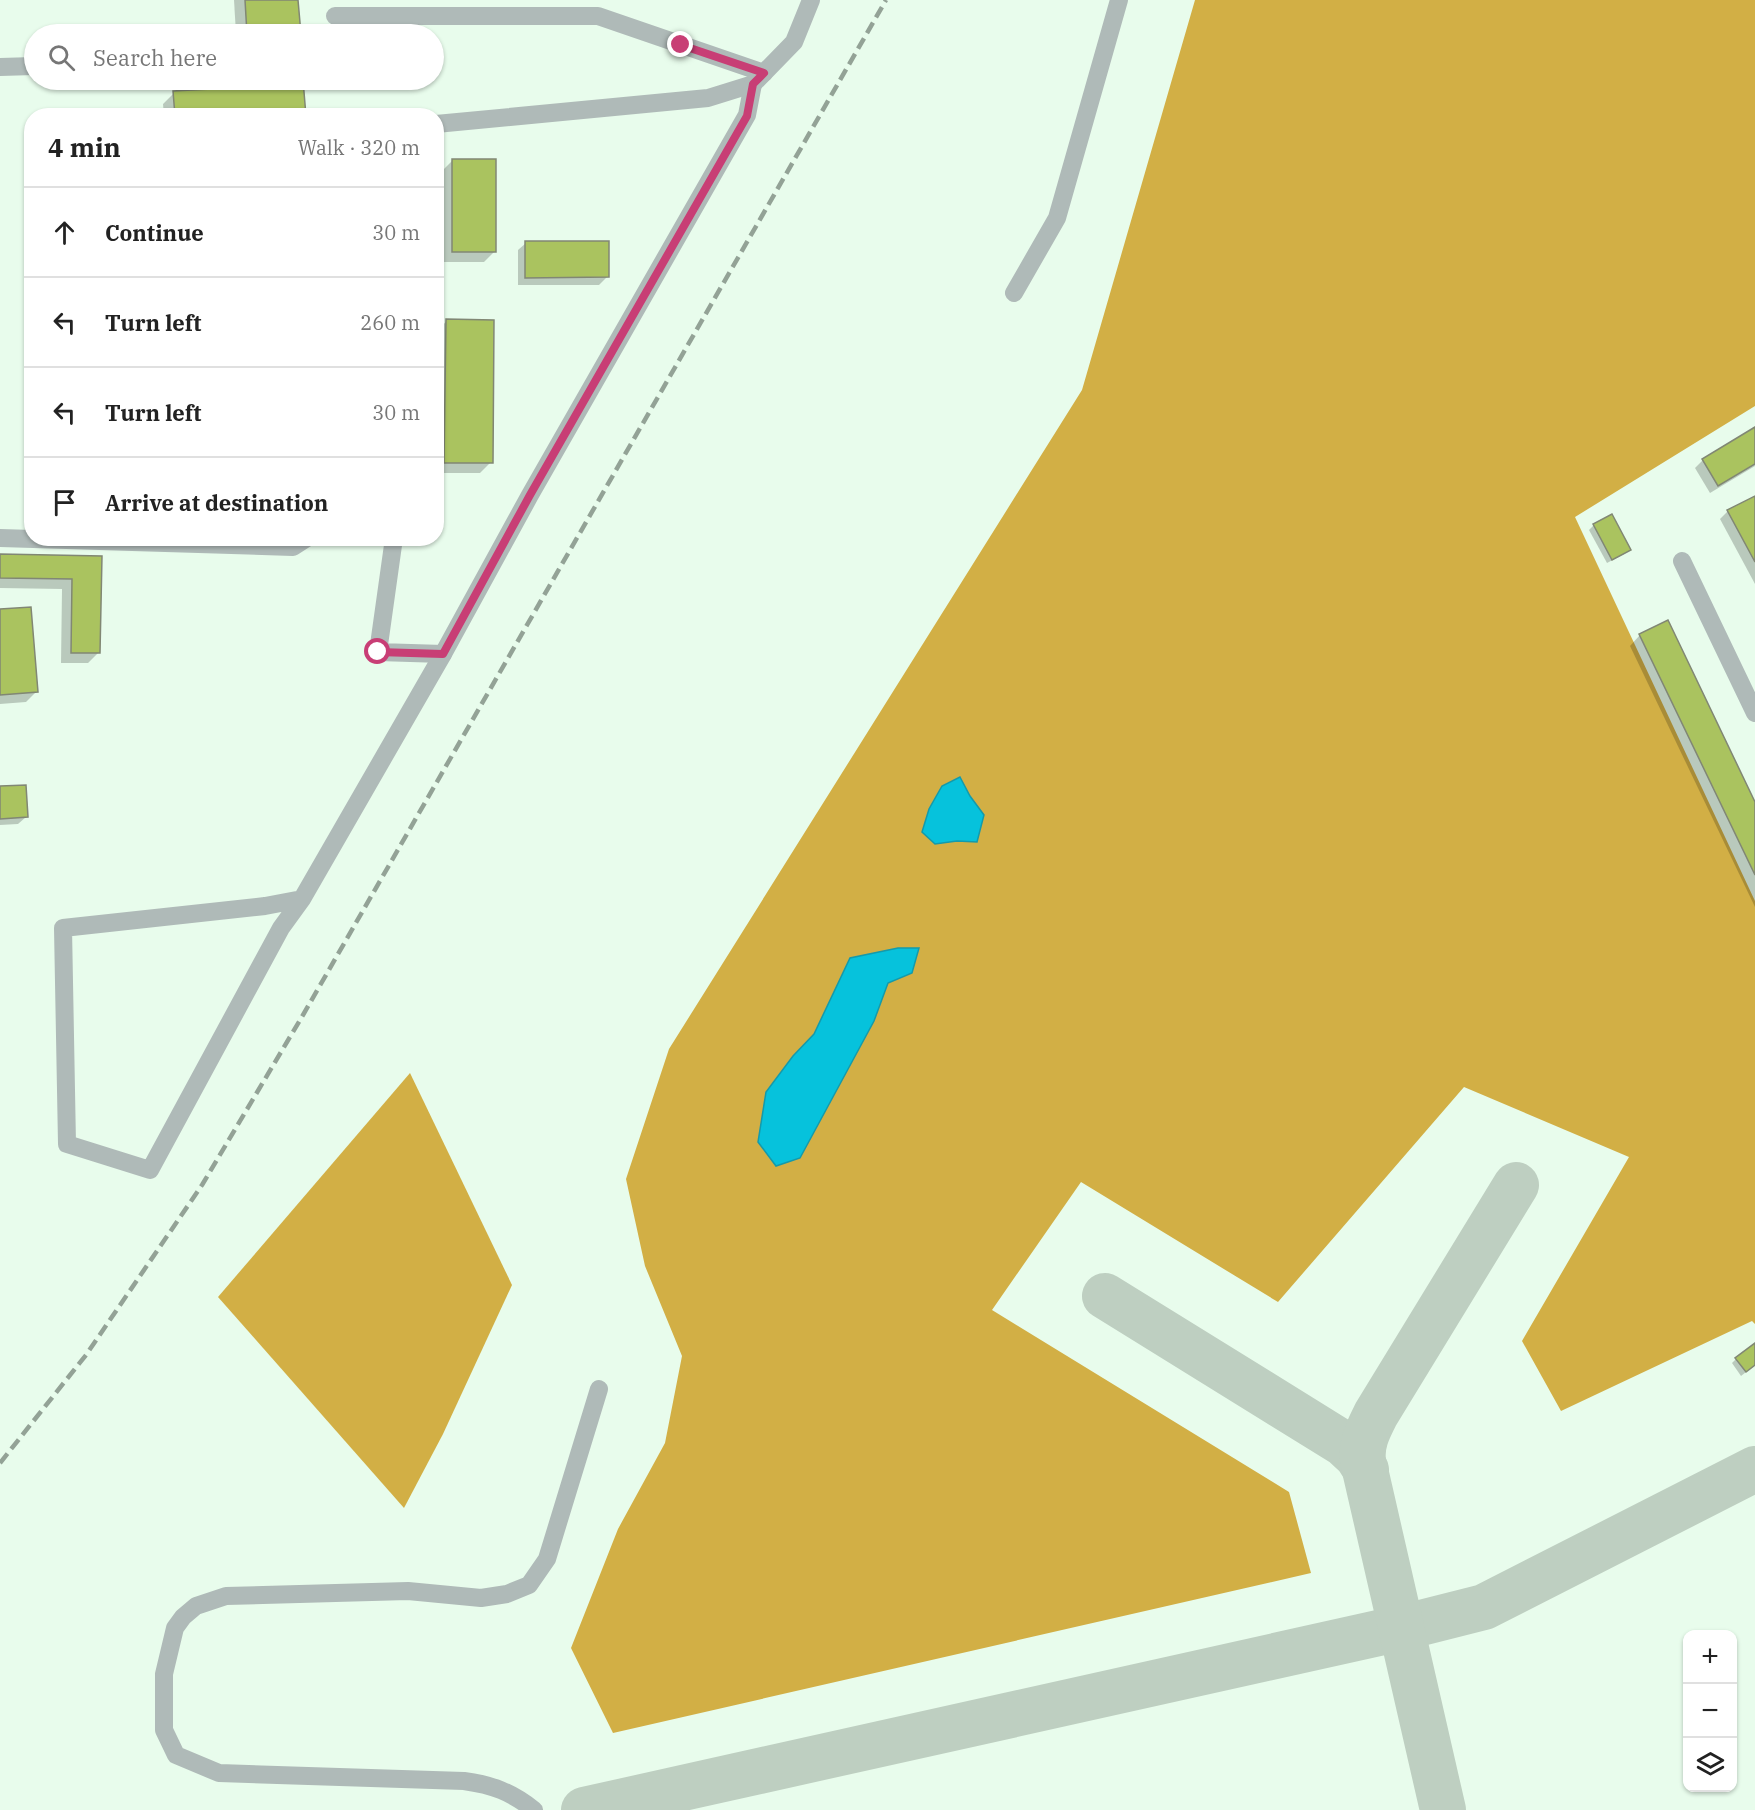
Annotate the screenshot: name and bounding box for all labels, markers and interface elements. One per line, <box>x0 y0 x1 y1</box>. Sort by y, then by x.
search box <box>24 24 444 90</box>
route end <box>667 31 693 57</box>
icon: search <box>45 41 78 74</box>
text: Search here <box>93 43 217 72</box>
text: 4 min <box>48 130 121 164</box>
text: Walk · 320 m <box>298 134 420 161</box>
icon: ahead <box>48 216 81 249</box>
text: Continue <box>105 218 204 247</box>
text: 30 m <box>372 219 420 246</box>
icon: left <box>48 306 81 339</box>
text: Turn left <box>105 308 201 337</box>
text: 260 m <box>360 309 420 336</box>
icon: left <box>48 396 81 429</box>
text: Turn left <box>105 398 201 427</box>
text: 30 m <box>372 399 420 426</box>
icon: arrive <box>48 486 81 519</box>
text: Arrive at destination <box>105 488 328 517</box>
route start <box>364 638 390 664</box>
map controls <box>1683 1630 1737 1792</box>
button: + <box>1683 1630 1737 1684</box>
button: − <box>1683 1684 1737 1738</box>
button: layers <box>1683 1738 1737 1792</box>

